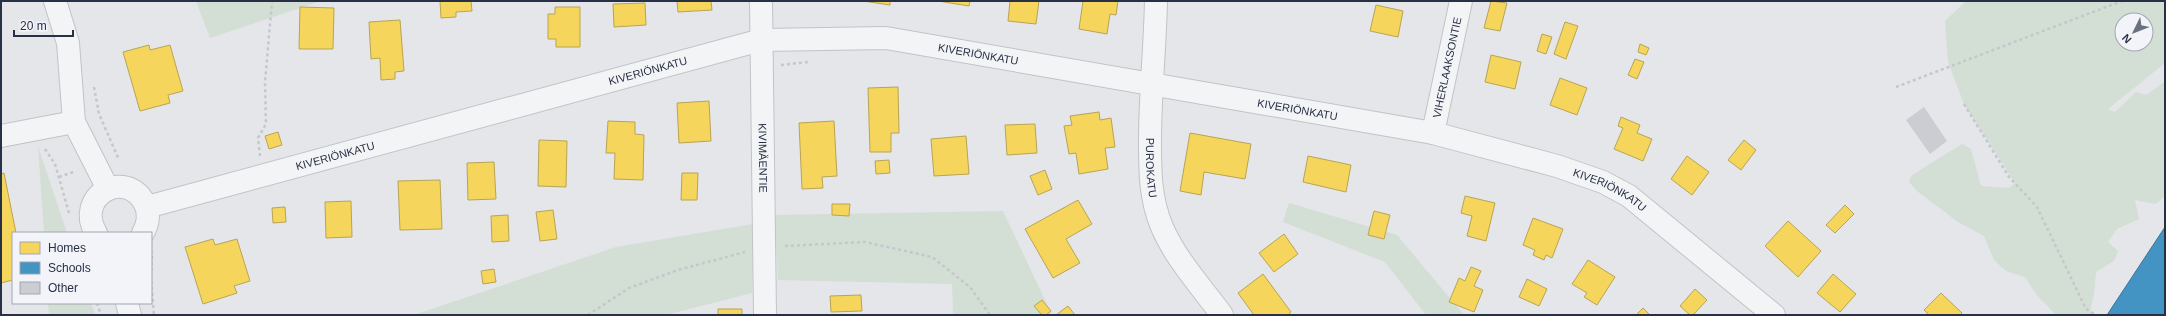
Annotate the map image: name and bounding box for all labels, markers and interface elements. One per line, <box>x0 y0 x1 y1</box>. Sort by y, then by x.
scale bar <box>14 12 73 38</box>
north arrow <box>2114 12 2154 52</box>
street label: VIHERLAAKSONTIE <box>1430 16 1463 119</box>
text: 20 m <box>20 19 47 33</box>
text: N <box>2120 32 2134 46</box>
street label: KIVERIÖNKATU <box>937 41 1019 67</box>
street label: KIVERIÖNKATU <box>607 54 689 87</box>
street label: KIVERIÖNKATU <box>1256 97 1339 122</box>
street label: KIVIMÄENTIE <box>757 123 769 193</box>
street label: PUROKATU <box>1144 138 1159 199</box>
street label: KIVERIÖNKATU <box>294 139 376 172</box>
street label: KIVERIÖNKATU <box>1572 166 1649 214</box>
legend <box>12 232 152 304</box>
text: Homes <box>48 241 86 255</box>
text: Schools <box>48 261 91 275</box>
text: Other <box>48 281 78 295</box>

